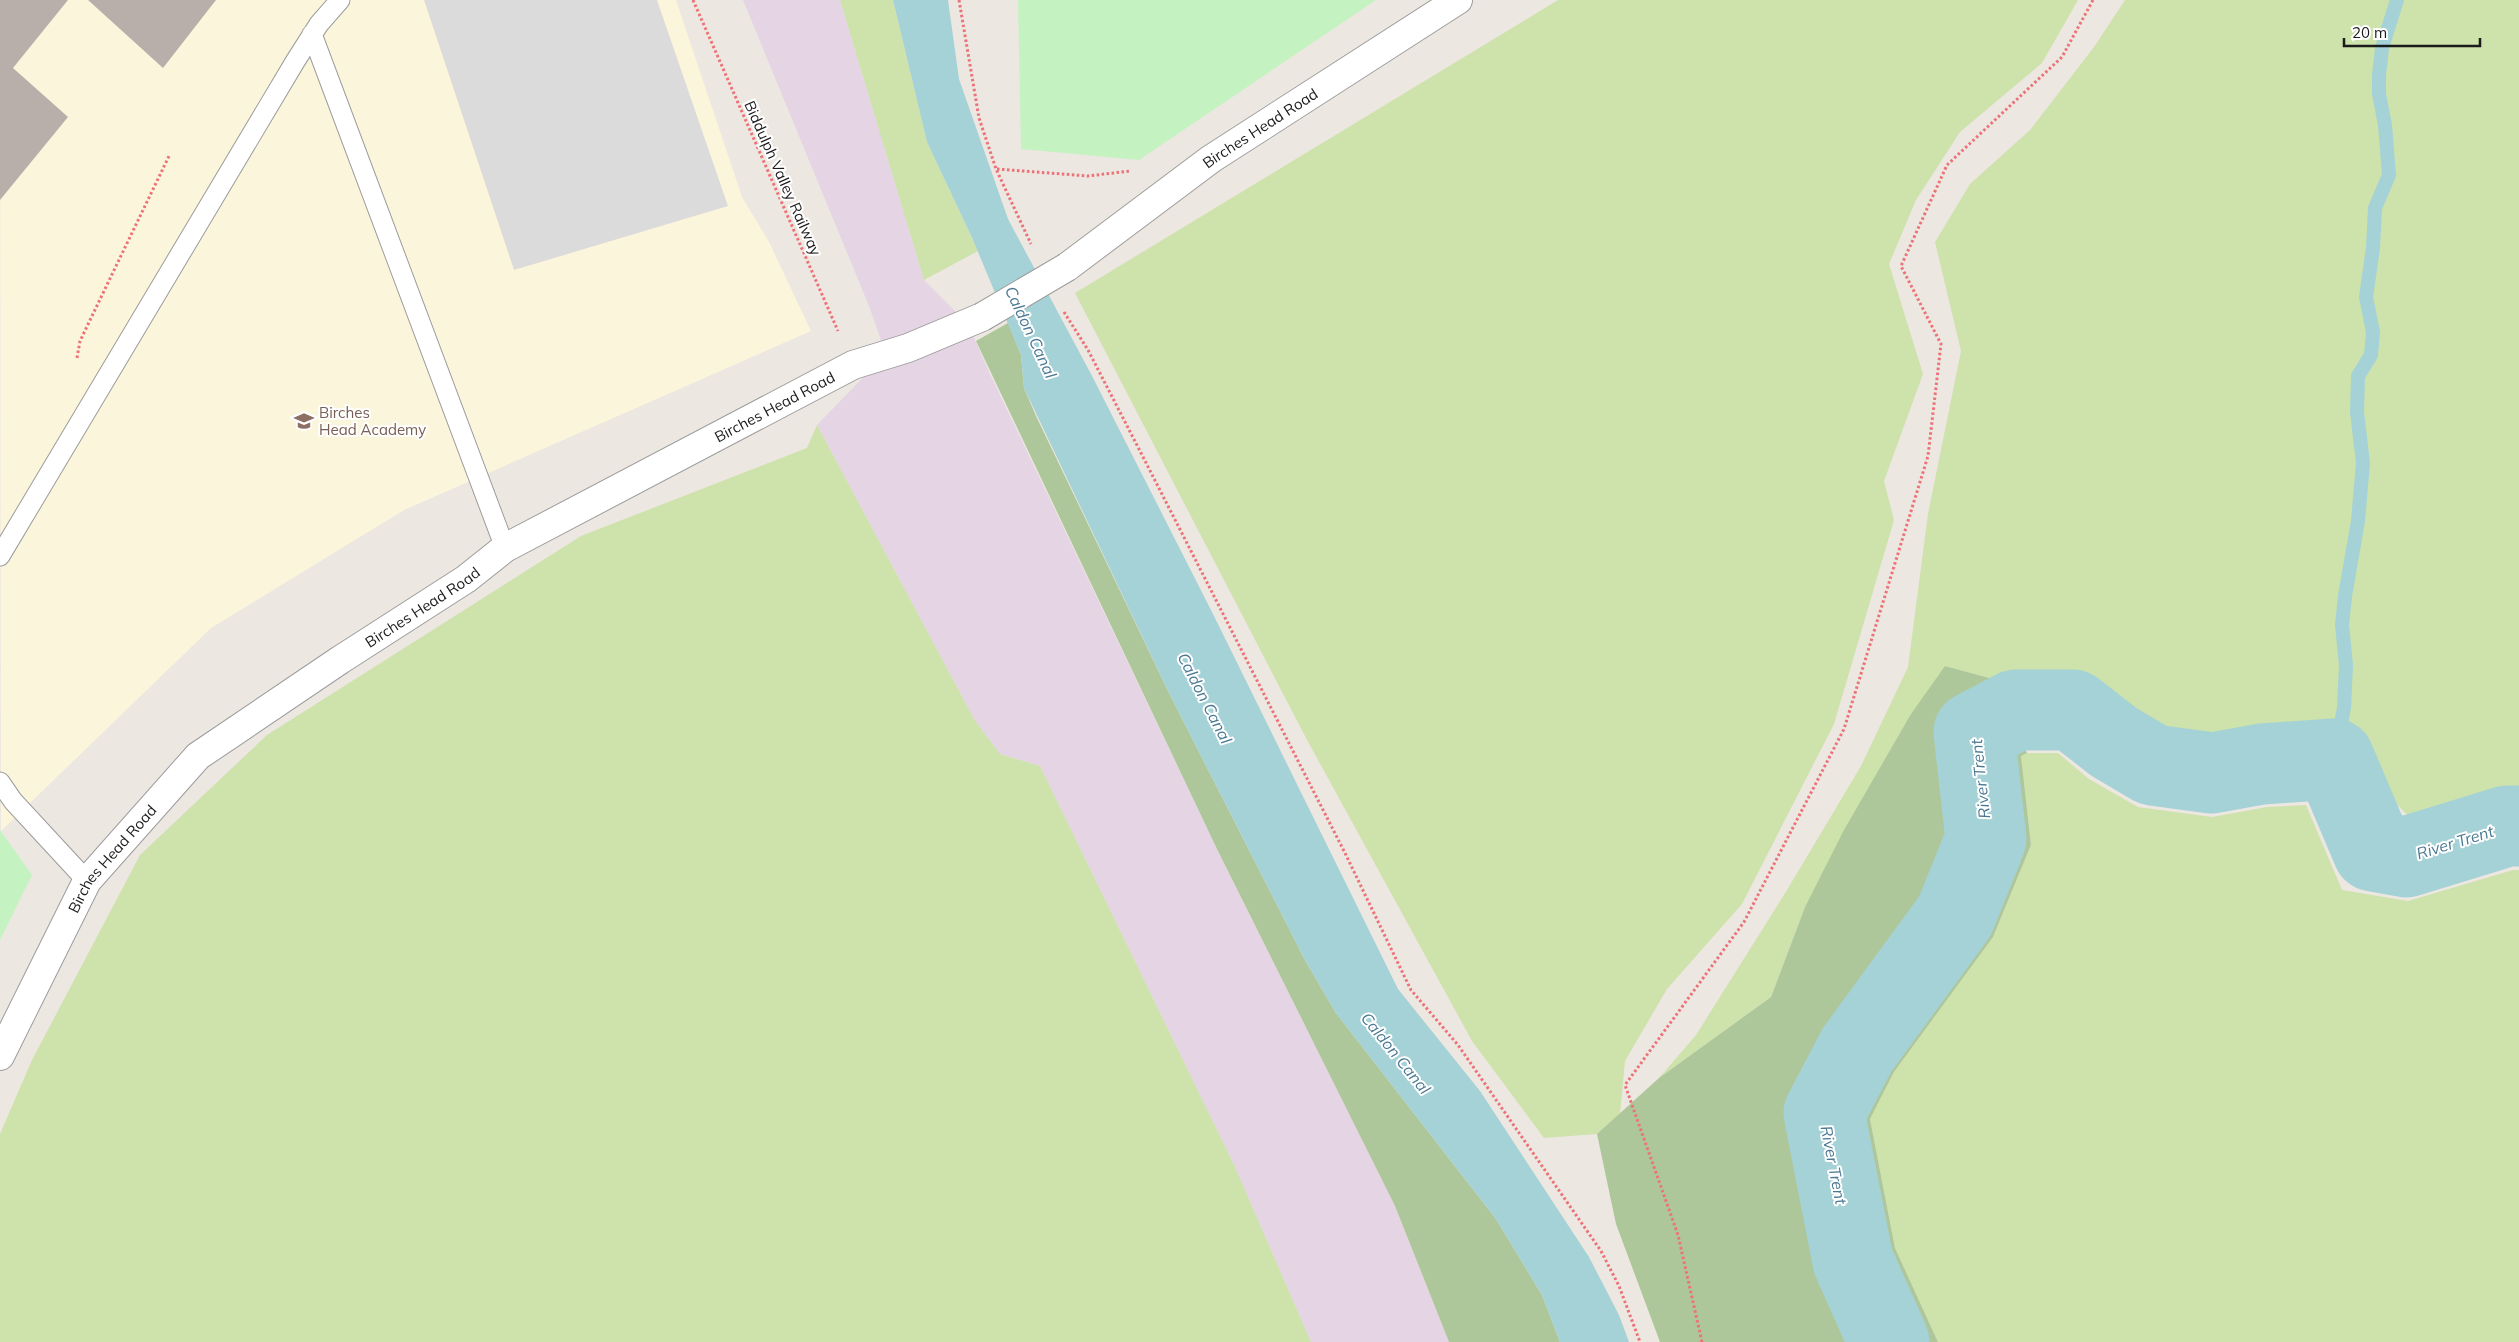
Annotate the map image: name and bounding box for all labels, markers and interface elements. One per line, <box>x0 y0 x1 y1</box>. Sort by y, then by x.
scale bar <box>2344 15 2480 47</box>
text: 20 m <box>2352 23 2387 42</box>
street label: Birches Head Road <box>1198 84 1321 172</box>
street label: Biddulph Valley Railway <box>740 98 826 258</box>
water label: Caldon Canal <box>1001 283 1061 381</box>
street label: Birches Head Road <box>711 367 838 446</box>
place label: Birches Head Academy <box>319 403 426 439</box>
school or university icon: Birches Head Academy <box>293 410 315 432</box>
street label: Birches Head Road <box>361 562 484 651</box>
water label: Caldon Canal <box>1174 649 1237 747</box>
water label: River Trent <box>1966 738 1994 820</box>
street label: Birches Head Road <box>63 800 160 916</box>
water label: River Trent <box>2414 821 2496 863</box>
water label: Caldon Canal <box>1357 1008 1435 1098</box>
water label: River Trent <box>1817 1124 1852 1206</box>

